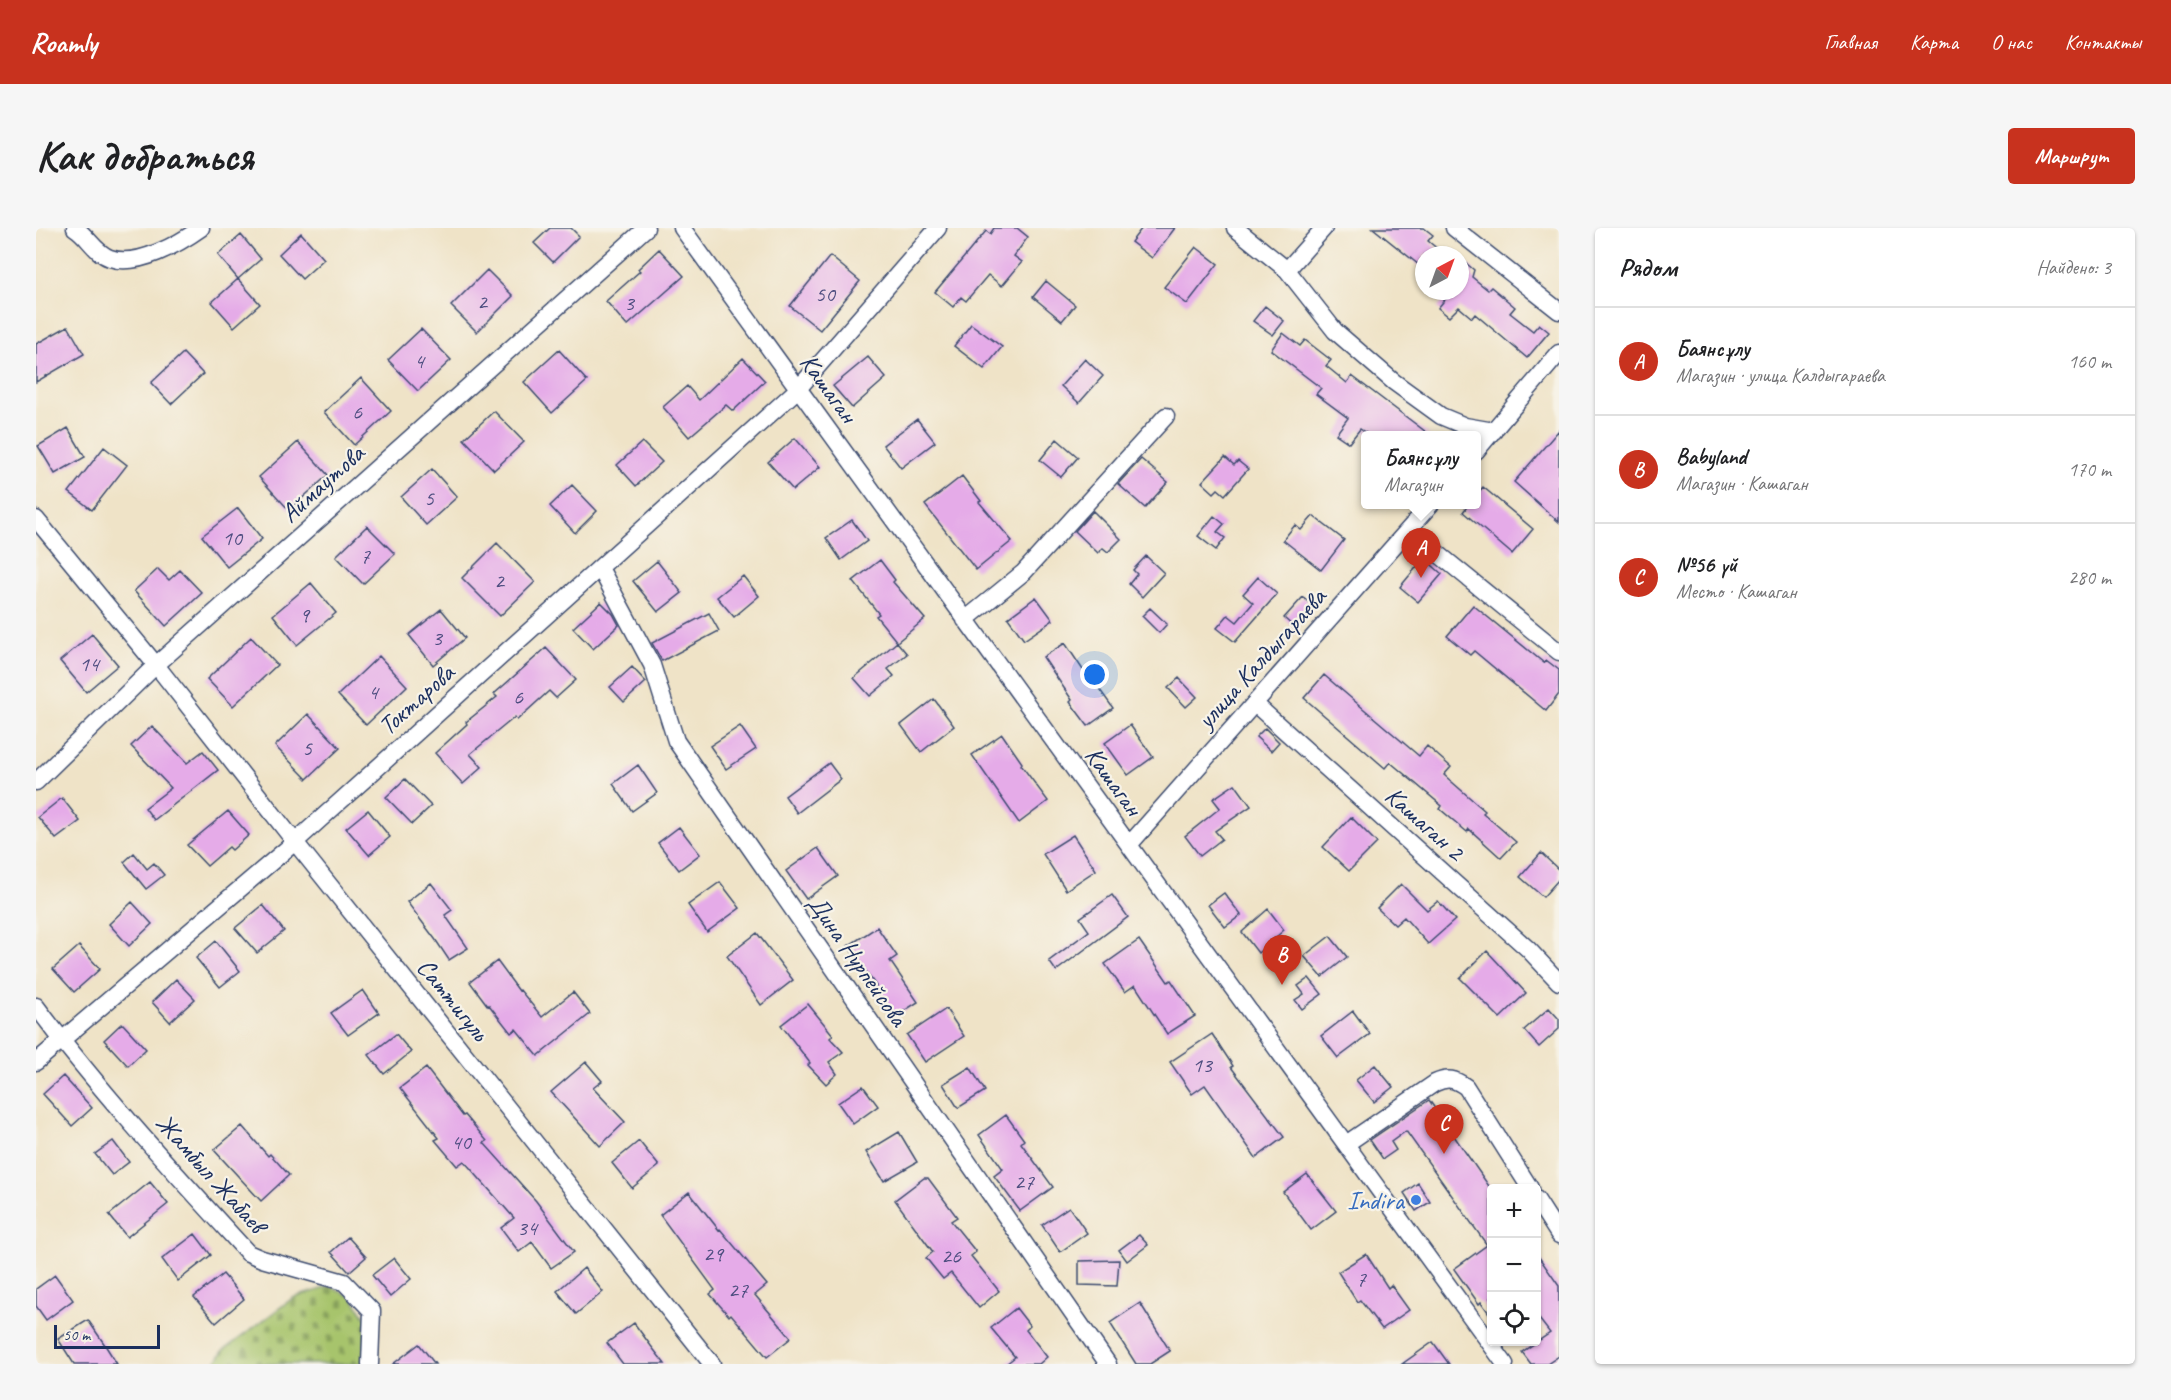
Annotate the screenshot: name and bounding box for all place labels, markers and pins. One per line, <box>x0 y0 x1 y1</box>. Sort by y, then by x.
pin: A <box>1402 528 1440 578</box>
pin: B <box>1262 936 1302 985</box>
pin: C <box>1424 1104 1464 1154</box>
place label: Indira <box>1347 1184 1406 1217</box>
marker: Indira <box>1409 1193 1423 1207</box>

